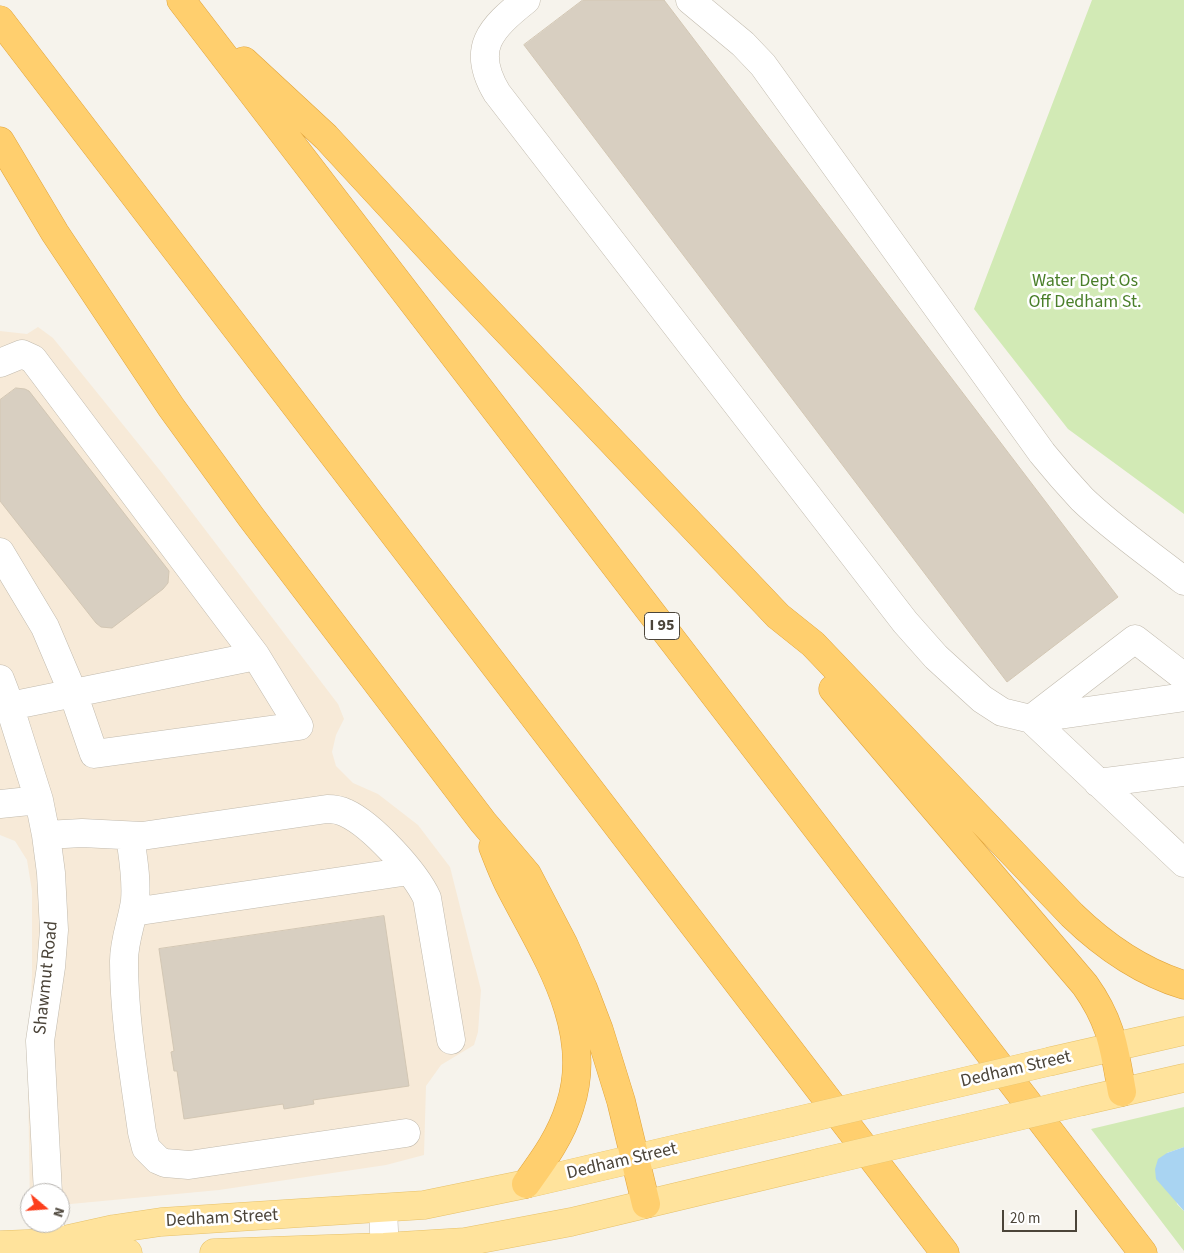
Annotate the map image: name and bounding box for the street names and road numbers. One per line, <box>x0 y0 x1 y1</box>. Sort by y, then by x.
road number: I 95 <box>644 612 680 640</box>
street label: Shawmut Road <box>30 920 64 1036</box>
street label: Dedham Street <box>959 1047 1073 1093</box>
street label: Dedham Street <box>565 1139 679 1185</box>
street label: Dedham Street <box>165 1205 279 1233</box>

